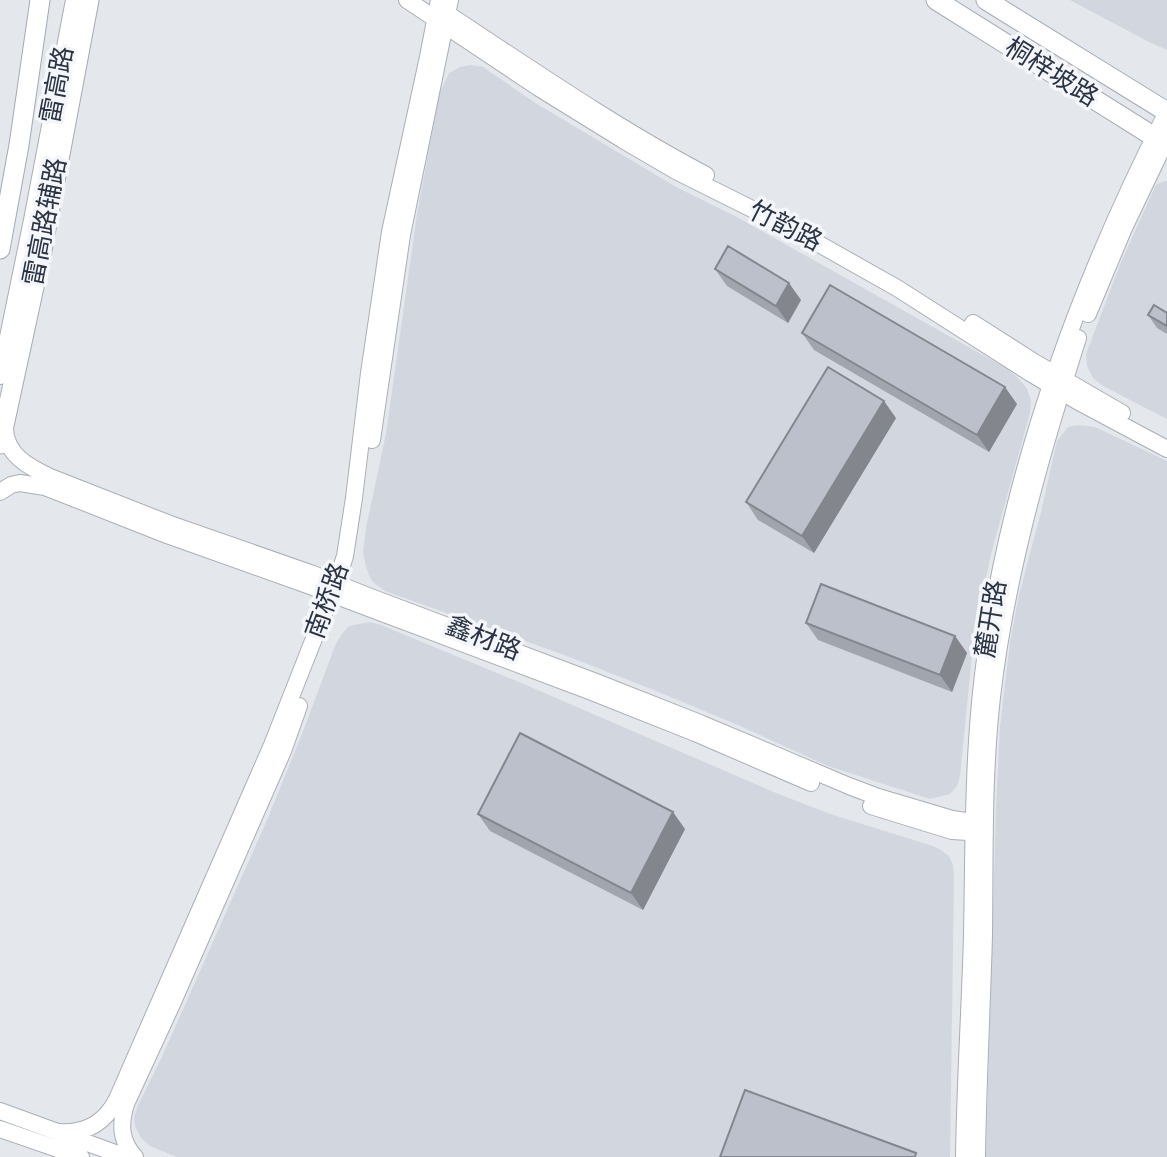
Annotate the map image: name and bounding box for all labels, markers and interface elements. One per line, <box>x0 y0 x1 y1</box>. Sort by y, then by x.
street label: 桐梓坡路 <box>999 32 1103 114</box>
street label: 雷高路 <box>35 44 81 126</box>
street label: 雷高路辅路 <box>18 155 74 289</box>
street label: 竹韵路 <box>743 195 827 259</box>
street label: 南桥路 <box>300 559 356 643</box>
street label: 麓开路 <box>971 578 1013 660</box>
street label: 鑫材路 <box>441 611 525 667</box>

